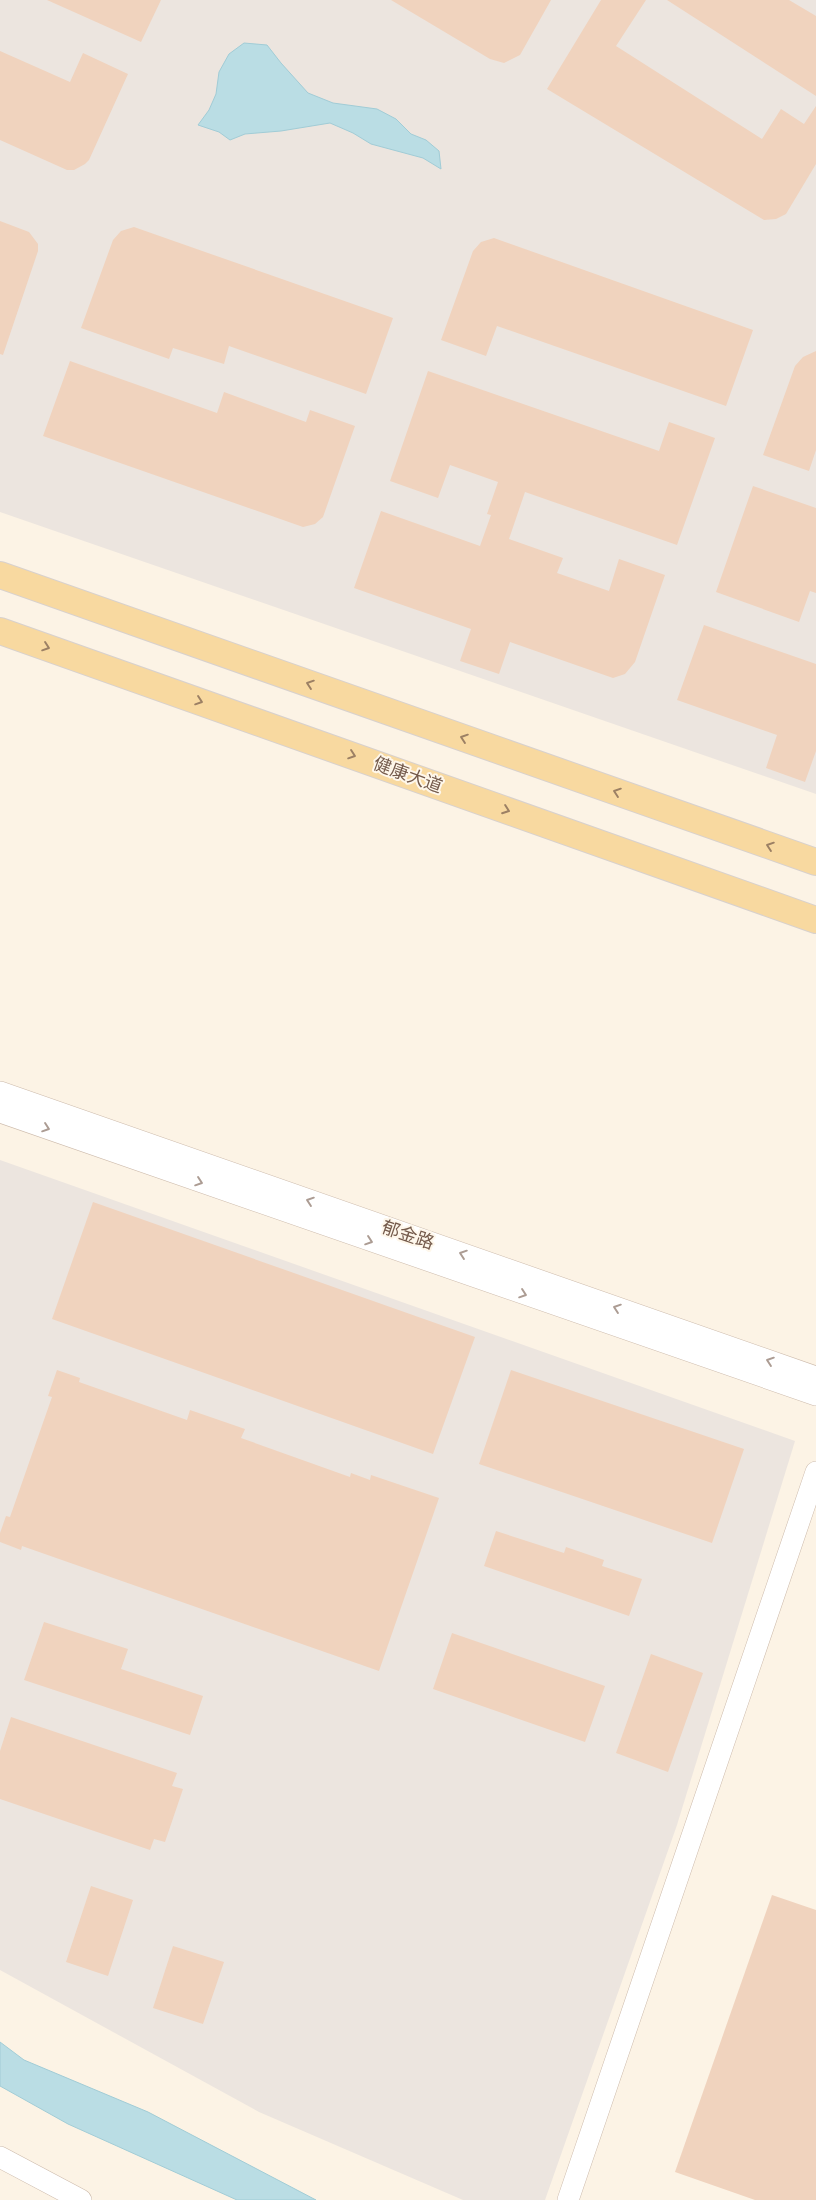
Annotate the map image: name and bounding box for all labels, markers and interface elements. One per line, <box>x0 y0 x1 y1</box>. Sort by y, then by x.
one-way arrow <box>41 641 50 651</box>
one-way arrow <box>306 680 315 690</box>
one-way arrow <box>194 695 203 705</box>
one-way arrow <box>460 734 468 744</box>
one-way arrow <box>348 749 356 759</box>
street label: 健康大道 <box>370 752 446 798</box>
one-way arrow <box>613 788 622 798</box>
one-way arrow <box>501 804 509 814</box>
one-way arrow <box>766 842 775 852</box>
one-way arrow <box>41 1122 50 1132</box>
one-way arrow <box>195 1176 203 1186</box>
one-way arrow <box>306 1196 314 1206</box>
street label: 郁金路 <box>379 1216 437 1254</box>
one-way arrow <box>365 1235 373 1245</box>
one-way arrow <box>459 1250 468 1260</box>
one-way arrow <box>518 1289 527 1299</box>
one-way arrow <box>613 1304 621 1314</box>
one-way arrow <box>766 1357 775 1367</box>

